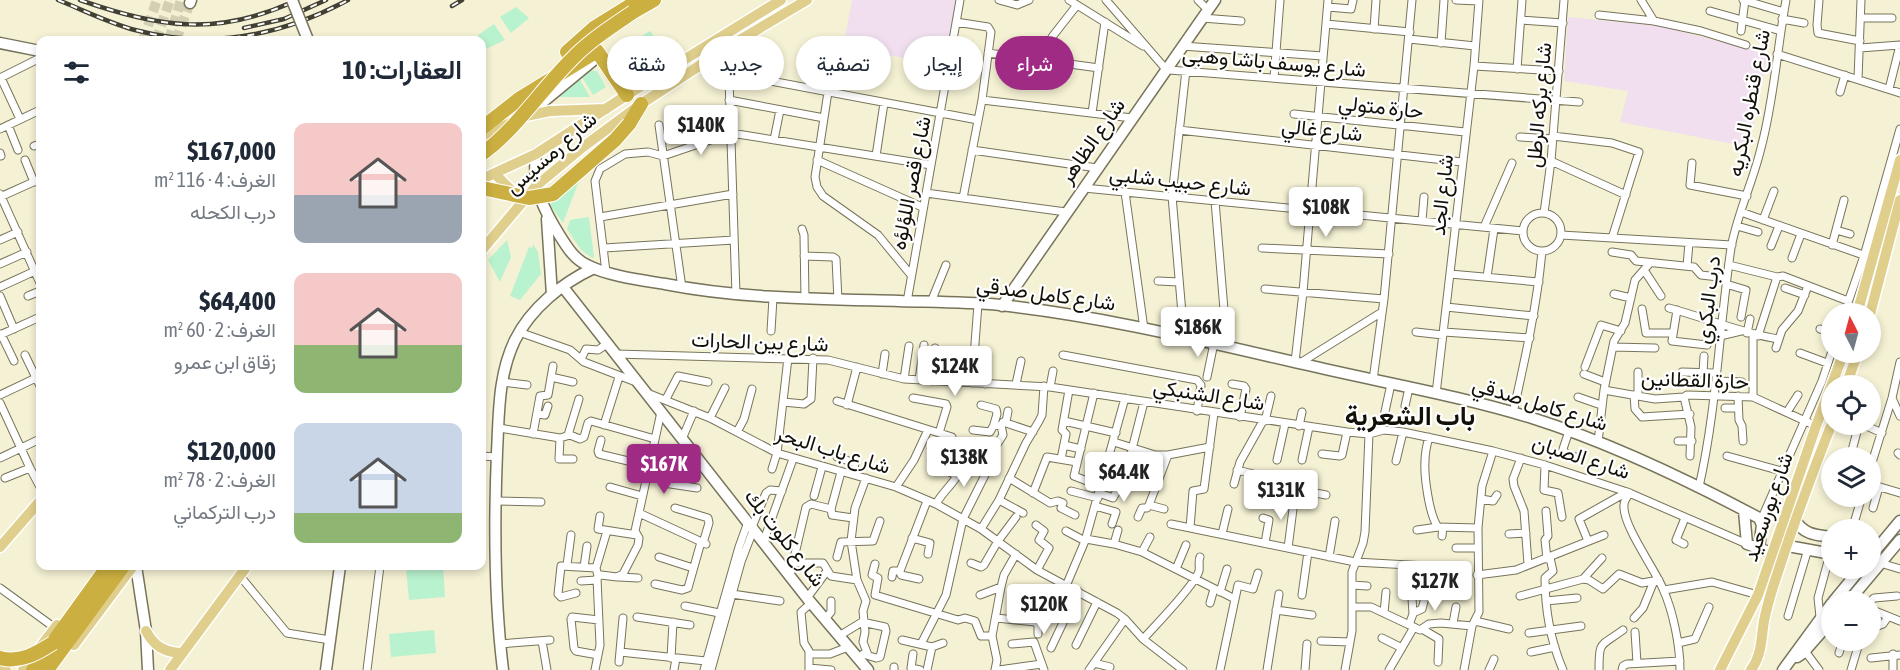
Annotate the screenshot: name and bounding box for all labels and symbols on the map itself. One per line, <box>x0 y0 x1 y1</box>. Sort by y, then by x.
street label: شارع قنطره البكريه <box>1722 27 1777 179</box>
street label: شارع يوسف باشا وهبى <box>1181 41 1367 84</box>
street label: شارع بركه الرطل <box>1521 41 1558 169</box>
street label: حارة متولي <box>1337 90 1425 128</box>
street label: شارع الظاهر <box>1053 93 1132 190</box>
pin: $140K <box>659 105 743 156</box>
street label: شارع رمسيس <box>500 106 603 201</box>
street label: شارع غالي <box>1280 113 1364 151</box>
street label: شارع قصر اللؤلؤه <box>885 114 938 252</box>
street label: شارع الجد <box>1425 153 1460 237</box>
street label: شارع حبيب شلبي <box>1107 161 1252 205</box>
pin: $108K <box>1284 187 1368 238</box>
street label: درب البكري <box>1690 254 1730 346</box>
street label: شارع كامل صدقي <box>974 271 1117 321</box>
north arrow <box>1821 303 1881 363</box>
pin: $186K <box>1156 307 1240 358</box>
street label: شارع بين الحارات <box>691 327 829 358</box>
pin: $124K <box>913 346 997 397</box>
street label: حارة القطانين <box>1640 365 1750 395</box>
street label: شارع كامل صدقي <box>1468 371 1611 441</box>
street label: شارع الشنبكي <box>1151 373 1267 421</box>
district label: باب الشعرية <box>1345 400 1475 433</box>
street label: شارع باب البحر <box>771 420 894 481</box>
street label: شارع الصبان <box>1529 429 1633 486</box>
pin: $138K <box>922 437 1006 488</box>
pin: $167K <box>622 444 706 495</box>
street label: شارع بورسعيد <box>1737 449 1800 565</box>
pin: $64.4K <box>1075 452 1173 503</box>
pin: $131K <box>1239 470 1323 521</box>
street label: شارع كلوت بك <box>738 484 831 593</box>
pin: $127K <box>1393 561 1477 612</box>
pin: $120K <box>1002 584 1086 635</box>

